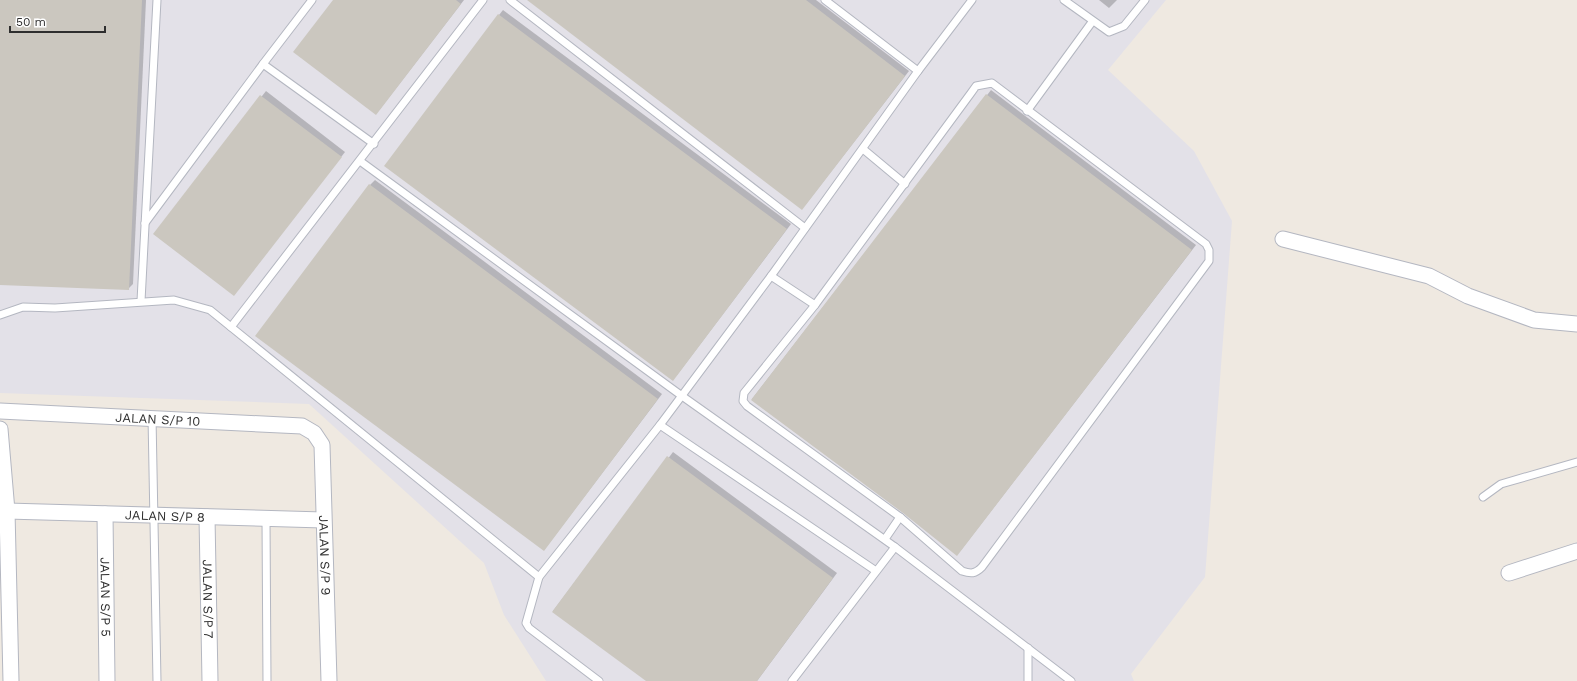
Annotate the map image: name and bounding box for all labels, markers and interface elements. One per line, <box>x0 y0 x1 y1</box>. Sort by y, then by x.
scale bar <box>10 8 105 34</box>
text: 50 m <box>16 15 46 29</box>
street label: JALAN S/P 10 <box>115 409 201 428</box>
street label: JALAN S/P 8 <box>125 507 205 524</box>
street label: JALAN S/P 9 <box>317 515 334 596</box>
street label: JALAN S/P 5 <box>98 557 114 637</box>
street label: JALAN S/P 7 <box>200 559 217 639</box>

